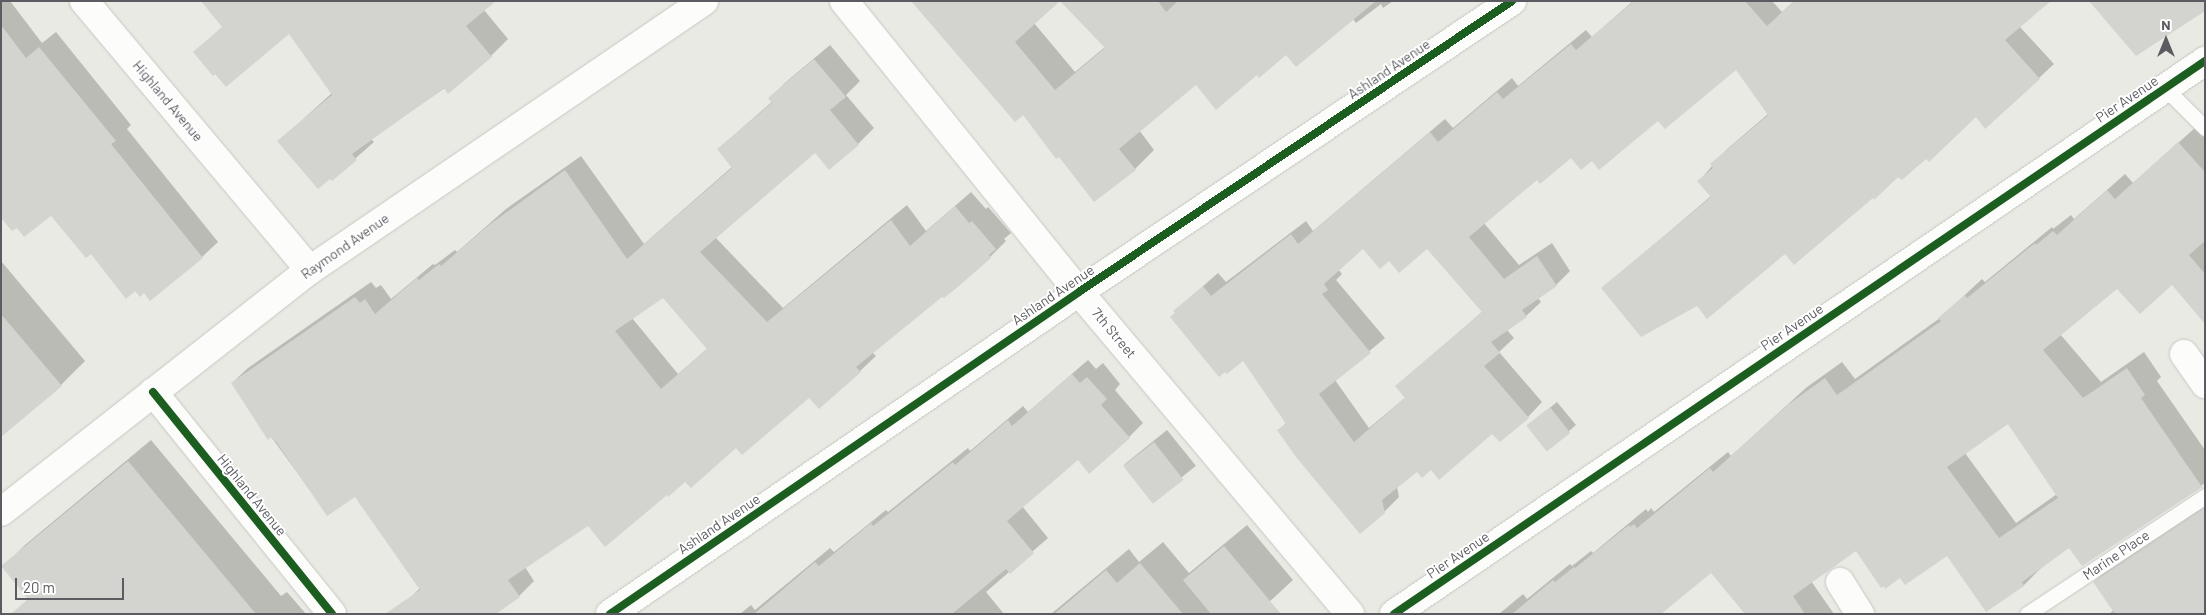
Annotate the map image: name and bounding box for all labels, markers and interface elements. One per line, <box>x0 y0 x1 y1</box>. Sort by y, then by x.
north arrow <box>2141 15 2191 65</box>
text: N <box>2161 16 2171 33</box>
street label: Ashland Avenue <box>1345 35 1433 103</box>
street label: Highland Avenue <box>129 57 207 145</box>
street label: Pier Avenue <box>2093 72 2161 126</box>
street label: Raymond Avenue <box>298 209 392 283</box>
street label: Ashland Avenue <box>1009 261 1097 329</box>
street label: Pier Avenue <box>1758 300 1826 354</box>
street label: 7th Street <box>1088 305 1140 361</box>
street label: Highland Avenue <box>214 451 290 539</box>
street label: Ashland Avenue <box>675 490 763 558</box>
street label: Marine Place <box>2079 527 2153 583</box>
street label: Pier Avenue <box>1424 528 1492 582</box>
scale bar <box>18 568 126 600</box>
text: 20 m <box>23 578 55 596</box>

